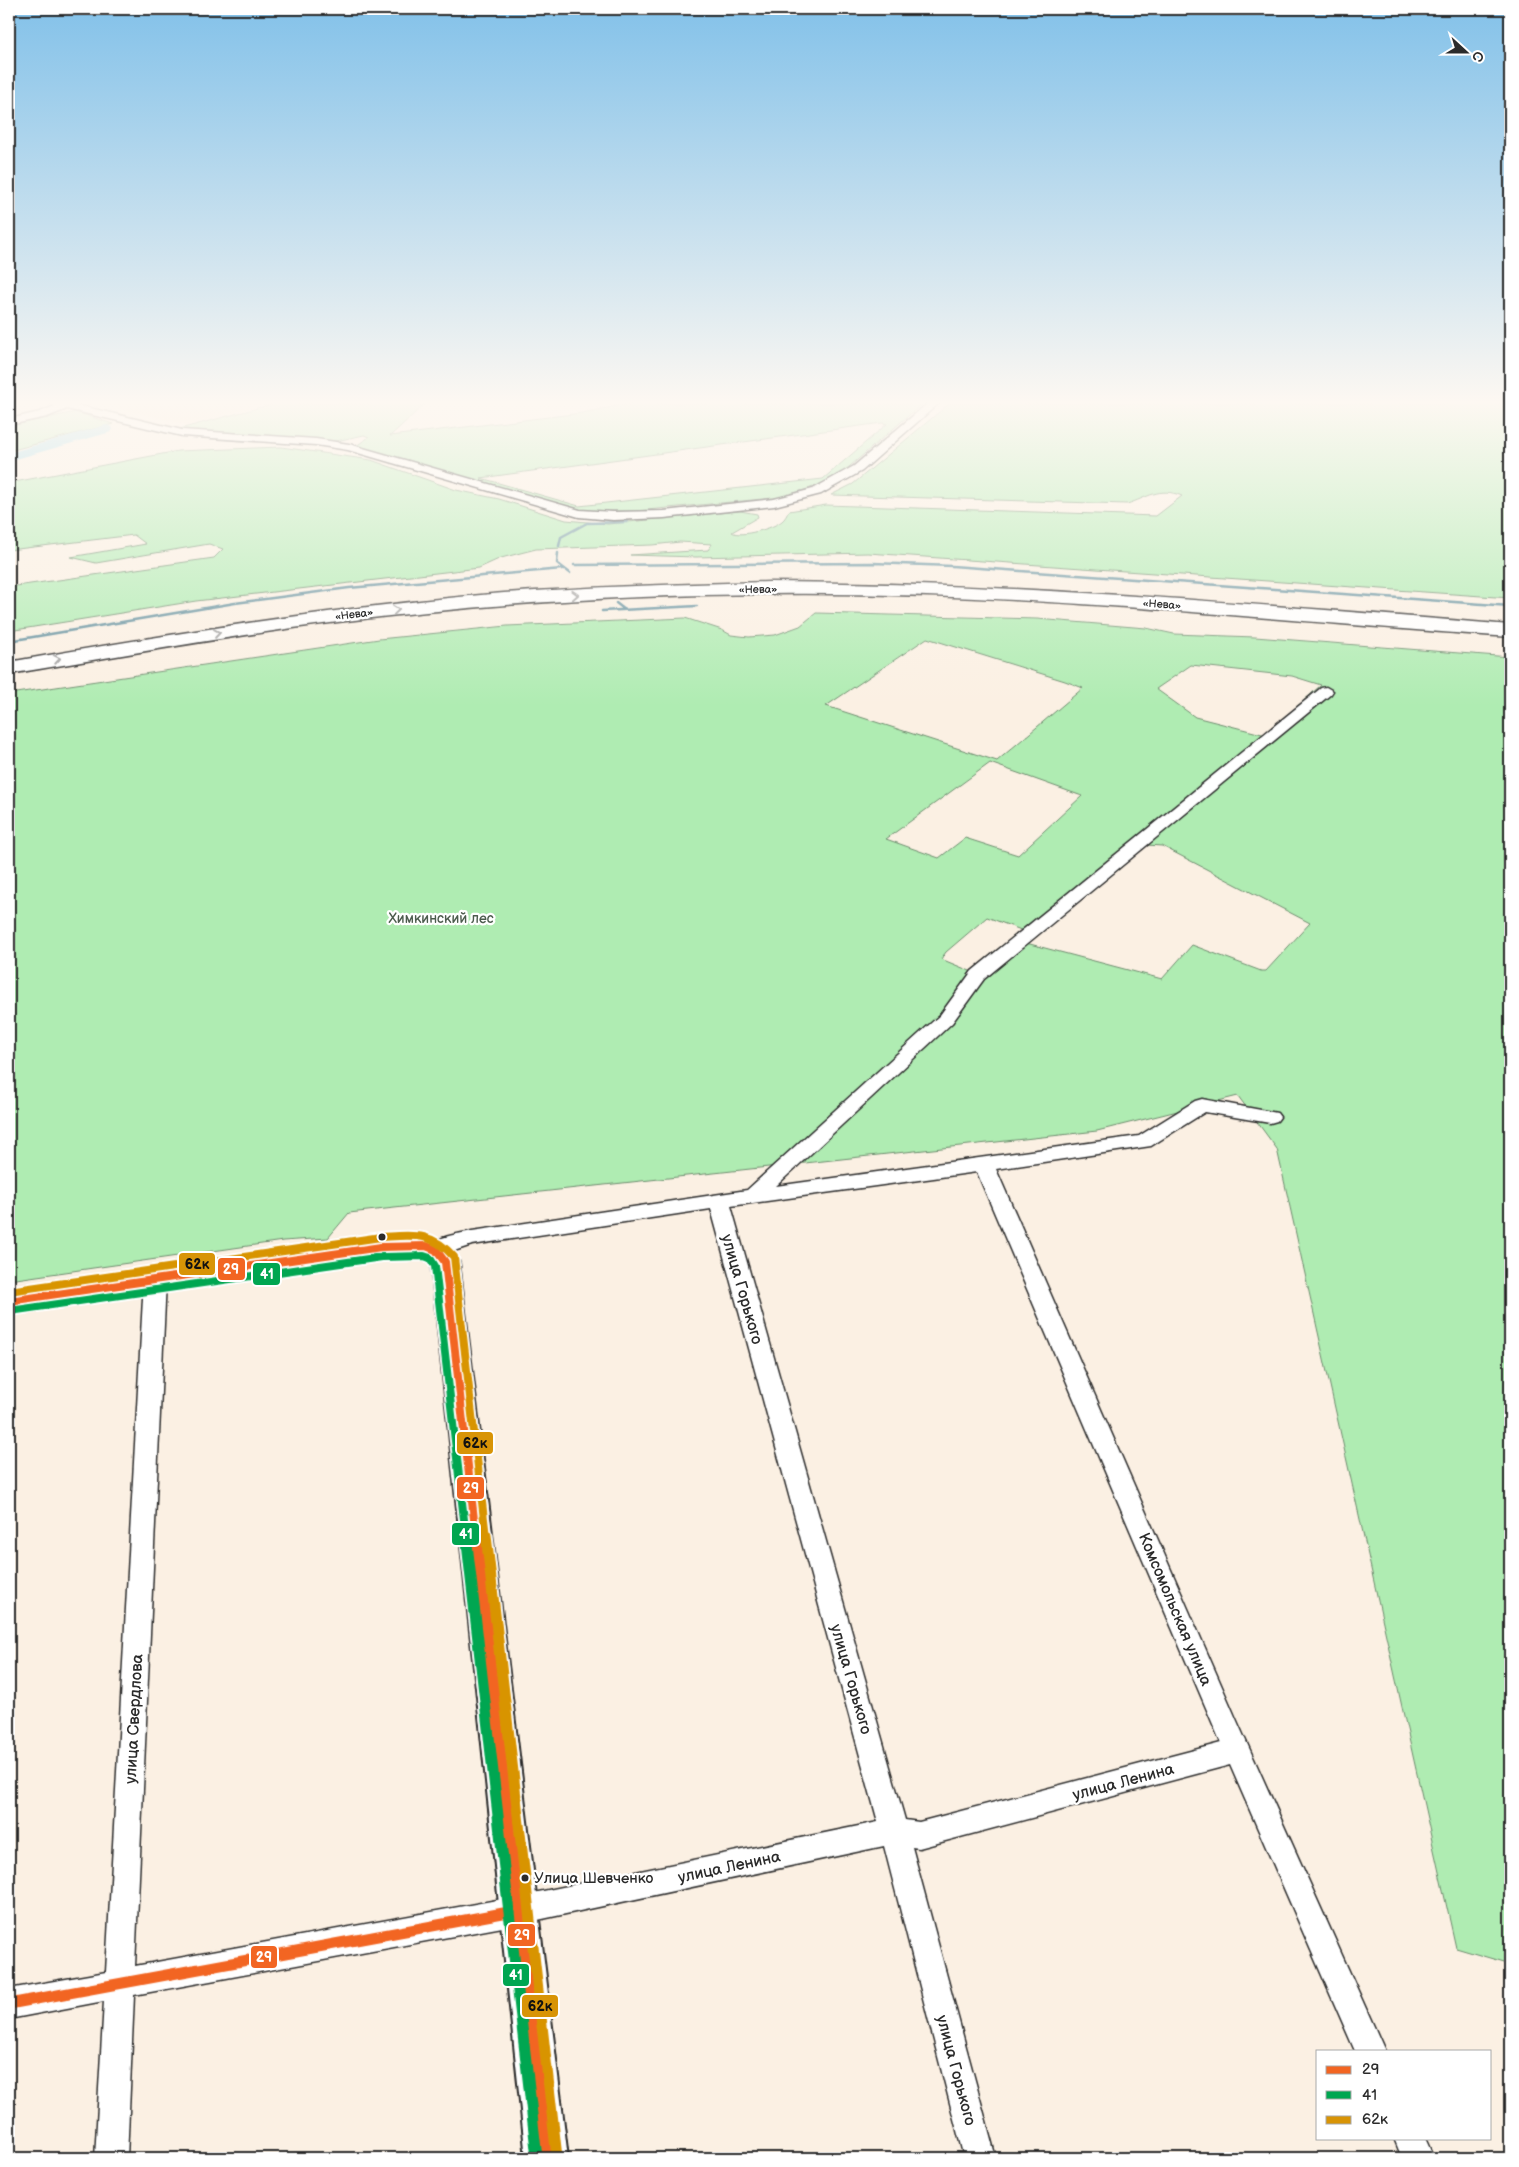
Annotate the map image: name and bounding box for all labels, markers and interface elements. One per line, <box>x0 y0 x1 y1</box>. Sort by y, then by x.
north arrow <box>1442 28 1492 78</box>
text: С <box>1468 49 1487 64</box>
street label: «Нева» <box>739 583 777 596</box>
one-way arrow <box>571 590 579 601</box>
street label: «Нева» <box>1142 597 1182 612</box>
one-way arrow <box>392 605 400 616</box>
street label: «Нева» <box>334 606 374 623</box>
one-way arrow <box>213 628 221 639</box>
one-way arrow <box>52 655 61 665</box>
park label: Химкинский лес <box>388 910 494 927</box>
unlabelled marker <box>377 1232 387 1242</box>
street label: улица Горького <box>717 1232 766 1347</box>
line badge: 62к <box>178 1252 216 1276</box>
text: 62к <box>185 1256 210 1273</box>
line badge: 29 <box>217 1257 246 1281</box>
text: 29 <box>223 1261 239 1278</box>
line badge: 41 <box>252 1262 281 1286</box>
text: 41 <box>260 1266 274 1283</box>
line badge: 62к <box>456 1431 494 1455</box>
text: 62к <box>463 1435 488 1452</box>
line badge: 29 <box>456 1476 485 1500</box>
text: 29 <box>463 1480 479 1497</box>
line badge: 41 <box>451 1522 480 1546</box>
text: 41 <box>459 1526 473 1543</box>
street label: Комсомольская улица <box>1134 1530 1216 1689</box>
street label: улица Горького <box>826 1622 875 1737</box>
street label: улица Свердлова <box>122 1653 147 1785</box>
street label: улица Ленина <box>1071 1760 1177 1805</box>
street label: улица Ленина <box>676 1847 783 1888</box>
place label: Улица Шевченко <box>534 1869 653 1888</box>
marker: Улица Шевченко <box>520 1873 530 1883</box>
line badge: 29 <box>507 1923 536 1947</box>
text: 29 <box>514 1927 530 1944</box>
line badge: 29 <box>250 1945 278 1969</box>
text: 29 <box>256 1949 272 1966</box>
line badge: 41 <box>502 1963 530 1987</box>
text: 41 <box>509 1967 523 1984</box>
line badge: 62к <box>521 1994 559 2018</box>
text: 62к <box>528 1998 553 2015</box>
street label: улица Горького <box>932 2013 979 2128</box>
legend <box>1316 2050 1492 2140</box>
text: 29 <box>1362 2060 1380 2079</box>
text: 41 <box>1362 2086 1377 2105</box>
text: 62к <box>1362 2110 1388 2129</box>

